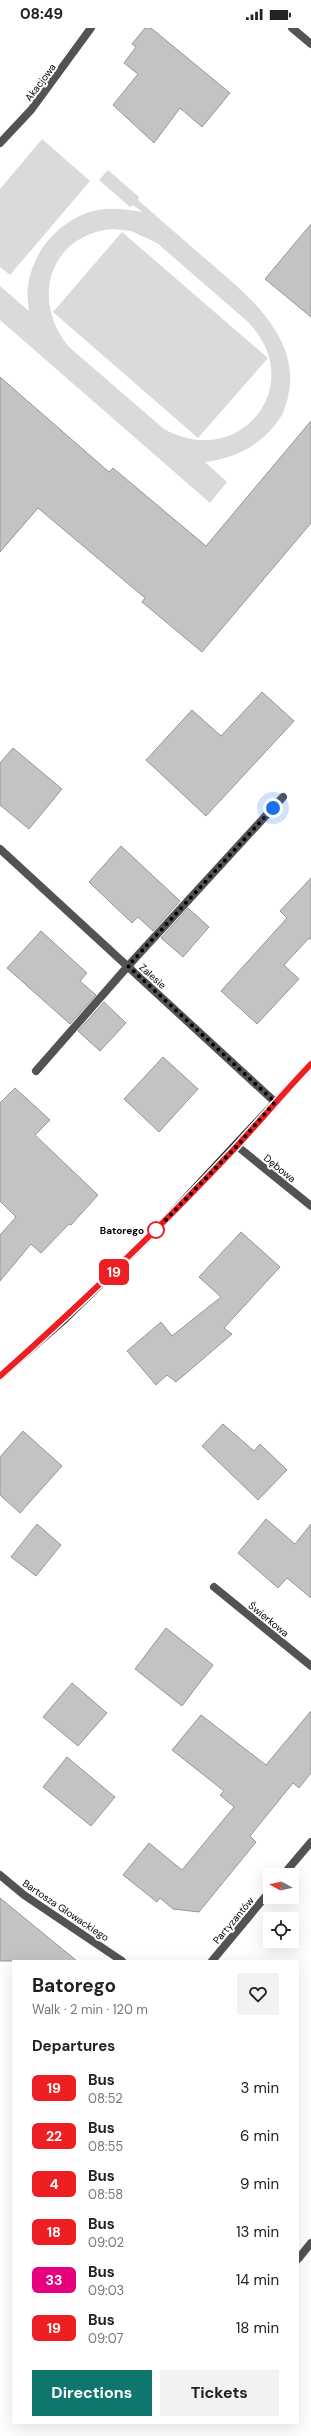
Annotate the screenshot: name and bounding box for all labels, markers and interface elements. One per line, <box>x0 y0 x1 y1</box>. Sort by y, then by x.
text: 08:49 <box>20 4 63 24</box>
street label: Akacjowa <box>22 61 59 104</box>
your location <box>263 798 283 818</box>
street label: Zalesie <box>136 961 169 992</box>
street label: Dębowa <box>261 1152 298 1185</box>
marker: Batorego <box>147 1221 165 1239</box>
place label: Batorego <box>100 1224 144 1237</box>
line badge: 19 <box>96 1259 132 1285</box>
text: 19 <box>107 1263 121 1281</box>
street label: Świerkowa <box>246 1599 292 1640</box>
north arrow <box>263 1868 299 1904</box>
map controls <box>263 1868 299 1948</box>
street label: Bartosza Głowackiego <box>20 1877 111 1944</box>
street label: Partyzantów <box>210 1894 257 1946</box>
button: locate <box>263 1912 299 1948</box>
text: Batorego <box>32 1973 116 1998</box>
button: heart <box>237 1973 279 2015</box>
text: Walk · 2 min · 120 m <box>32 2001 148 2018</box>
text: Departures <box>32 2036 115 2056</box>
text: Bus <box>88 2070 115 2090</box>
text: 3 min <box>241 2078 279 2098</box>
text: 19 <box>47 2079 61 2097</box>
text: 08:52 <box>88 2090 123 2107</box>
text: Bus <box>88 2118 115 2138</box>
text: 6 min <box>240 2126 279 2146</box>
text: 22 <box>46 2127 62 2145</box>
text: 08:55 <box>88 2138 123 2155</box>
text: Bus <box>88 2166 115 2186</box>
text: 9 min <box>240 2174 279 2194</box>
text: 4 <box>49 2175 59 2193</box>
text: 08:58 <box>88 2186 123 2203</box>
text: Bus <box>88 2214 115 2234</box>
text: 13 min <box>236 2222 279 2242</box>
text: 18 <box>47 2223 61 2241</box>
text: 09:02 <box>88 2234 124 2251</box>
text: Bus <box>88 2262 115 2282</box>
text: 14 min <box>236 2270 279 2290</box>
text: 33 <box>46 2271 62 2289</box>
text: 09:03 <box>88 2282 124 2299</box>
text: Bus <box>88 2310 115 2330</box>
text: 18 min <box>236 2318 279 2338</box>
text: 19 <box>47 2319 61 2337</box>
text: 09:07 <box>88 2330 123 2347</box>
button: Directions <box>32 2370 152 2416</box>
button: Tickets <box>160 2370 279 2416</box>

